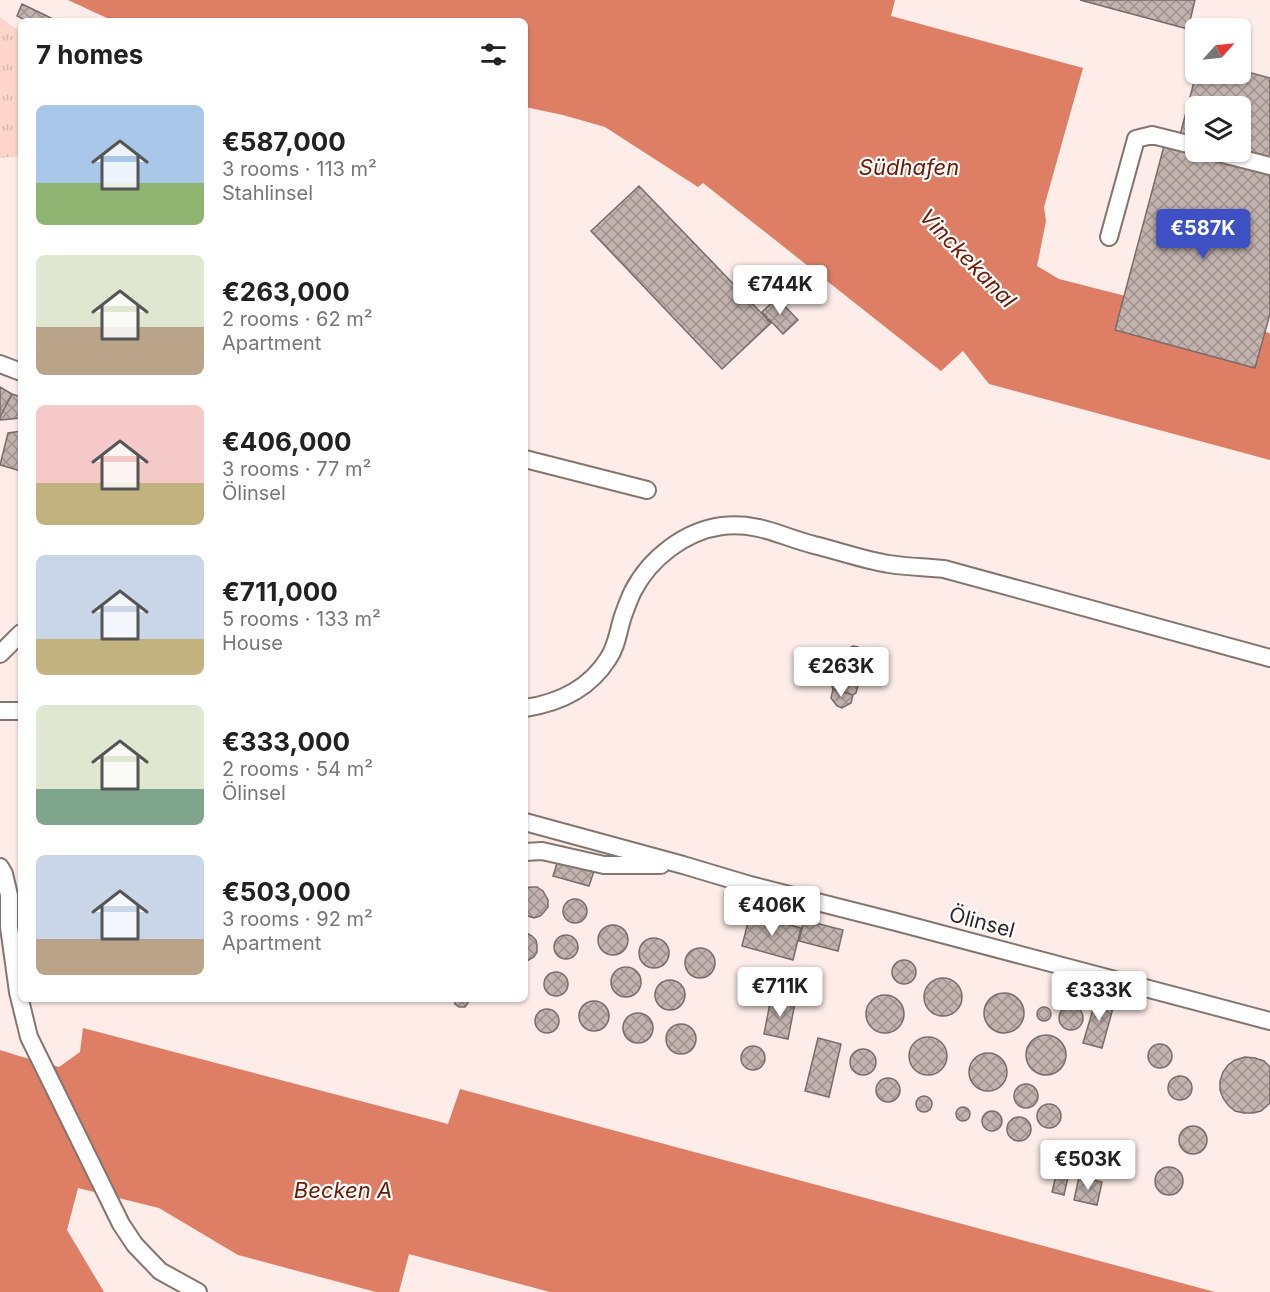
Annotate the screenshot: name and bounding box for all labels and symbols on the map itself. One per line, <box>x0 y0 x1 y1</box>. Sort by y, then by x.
north arrow <box>1185 18 1251 84</box>
water label: Südhafen <box>859 154 959 180</box>
water label: Vinckekanal <box>914 203 1022 313</box>
pin: €587K <box>1161 209 1245 260</box>
pin: €744K <box>738 265 822 316</box>
pin: €263K <box>799 647 883 698</box>
pin: €406K <box>730 886 814 937</box>
street label: Ölinsel <box>946 901 1018 943</box>
pin: €711K <box>738 967 822 1018</box>
pin: €333K <box>1057 971 1141 1022</box>
pin: €503K <box>1046 1140 1130 1191</box>
water label: Becken A <box>294 1177 392 1203</box>

